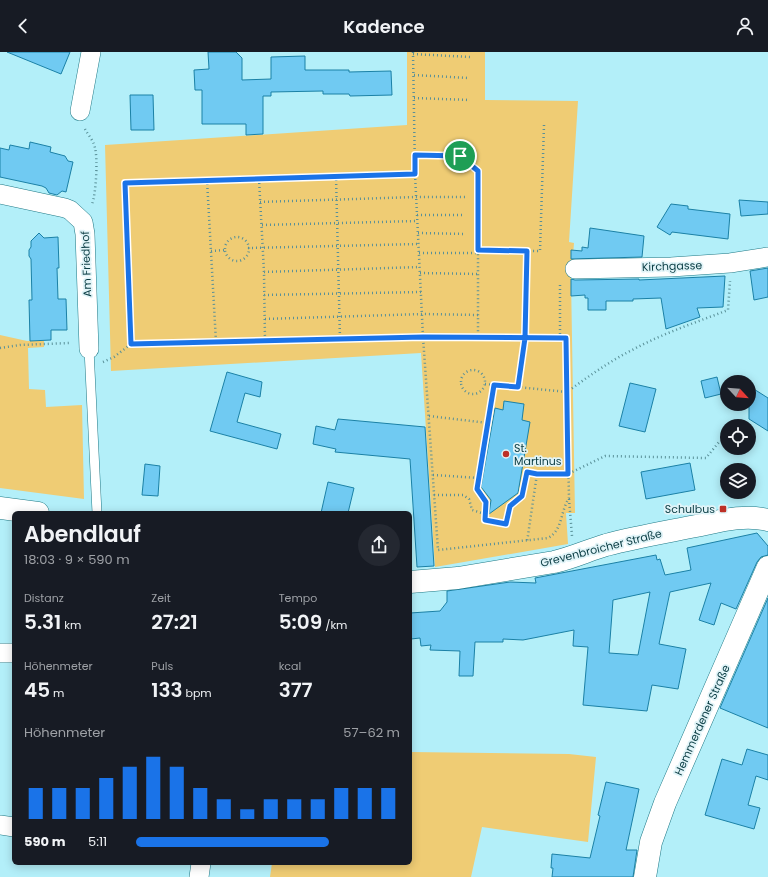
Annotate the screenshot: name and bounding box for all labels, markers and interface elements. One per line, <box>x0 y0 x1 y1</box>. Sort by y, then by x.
text: Kadence <box>343 14 425 39</box>
icon: back <box>12 15 34 37</box>
icon: person <box>734 15 756 37</box>
pin <box>443 139 477 173</box>
icon: arrive <box>449 145 471 167</box>
street label: Am Friedhof <box>77 230 95 297</box>
street label: Kirchgasse <box>642 257 703 275</box>
north arrow <box>720 375 756 411</box>
map controls <box>720 375 756 499</box>
button: locate <box>720 419 756 455</box>
place label: St. Martinus <box>514 440 562 469</box>
marker: St. Martinus <box>501 449 511 459</box>
button: layers <box>720 463 756 499</box>
place label: Schulbus <box>665 501 715 517</box>
marker: Schulbus <box>718 504 728 514</box>
text: Abendlauf <box>24 519 141 550</box>
button: share <box>358 524 400 566</box>
street label: Grevenbroicher Straße <box>539 525 664 571</box>
text: 18:03 · 9 × 590 m <box>24 550 130 569</box>
text: Distanz <box>24 590 64 606</box>
text: Zeit <box>151 590 171 606</box>
text: Tempo <box>279 590 317 606</box>
text: 5.31 <box>24 608 61 636</box>
text: 27:21 <box>151 608 198 636</box>
text: 5:09 <box>279 608 322 636</box>
text: km <box>61 617 81 633</box>
text: /km <box>322 617 347 633</box>
text: Höhenmeter <box>24 658 93 674</box>
text: Puls <box>151 658 173 674</box>
text: kcal <box>279 658 301 674</box>
street label: Hemmerdener Straße <box>670 662 734 778</box>
text: 45 <box>24 676 50 704</box>
text: 133 <box>151 676 183 704</box>
text: 377 <box>279 676 313 704</box>
text: m <box>50 685 64 701</box>
text: bpm <box>183 685 212 701</box>
text: Höhenmeter <box>24 723 105 742</box>
text: 57–62 m <box>343 723 400 742</box>
text: 590 m <box>24 832 65 851</box>
text: 5:11 <box>88 832 107 851</box>

